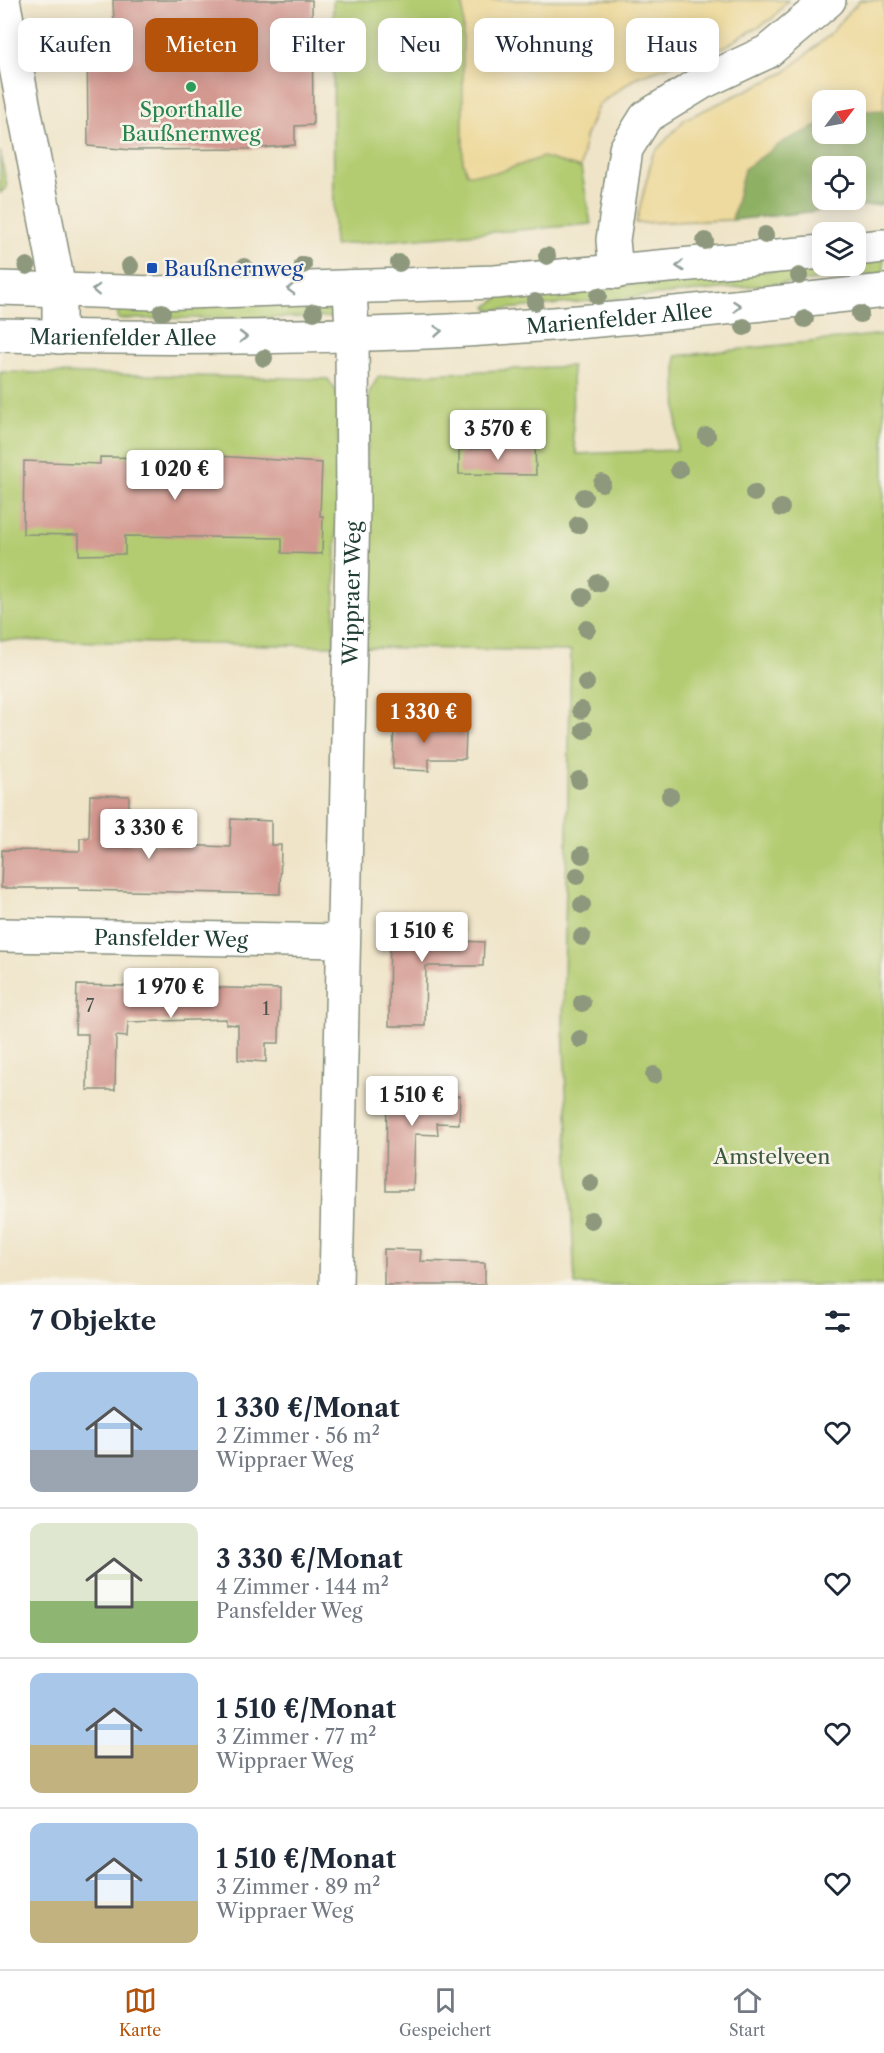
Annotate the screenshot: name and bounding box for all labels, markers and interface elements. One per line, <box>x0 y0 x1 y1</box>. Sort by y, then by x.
chip: Kaufen <box>18 18 133 72</box>
chip: Mieten <box>145 18 258 72</box>
chip: Filter <box>270 18 366 72</box>
chip: Neu <box>378 18 462 72</box>
chip: Wohnung <box>474 18 614 72</box>
chip: Haus <box>626 18 719 72</box>
marker: Sporthalle Baußnernweg <box>184 80 198 94</box>
north arrow <box>812 90 866 144</box>
map controls <box>812 90 866 276</box>
place label: Sporthalle Baußnernweg <box>121 97 262 146</box>
button: locate <box>812 156 866 210</box>
button: layers <box>812 222 866 276</box>
place label: Baußnernweg <box>164 256 304 281</box>
one-way arrow <box>676 259 685 272</box>
marker: Baußnernweg <box>145 261 159 275</box>
one-way arrow <box>287 282 296 295</box>
one-way arrow <box>92 284 101 297</box>
street label: Marienfelder Allee <box>525 297 714 339</box>
one-way arrow <box>733 300 742 313</box>
street label: Marienfelder Allee <box>29 323 217 350</box>
one-way arrow <box>434 325 443 338</box>
one-way arrow <box>239 331 248 343</box>
pin: 3 570 € <box>443 410 553 461</box>
text: 3 570 € <box>464 417 532 441</box>
pin: 1 020 € <box>120 450 230 501</box>
text: 1 020 € <box>140 457 210 481</box>
street label: Wippraer Weg <box>337 520 365 667</box>
pin: 1 330 € <box>369 693 479 744</box>
text: 1 330 € <box>390 700 458 724</box>
pin: 3 330 € <box>94 809 204 860</box>
text: 3 330 € <box>114 816 184 840</box>
pin: 1 510 € <box>367 912 477 963</box>
text: 1 510 € <box>390 919 454 943</box>
street label: Pansfelder Weg <box>94 924 249 952</box>
pin: 1 970 € <box>116 968 226 1019</box>
text: 1 970 € <box>138 975 204 999</box>
house number: 7 <box>86 995 95 1017</box>
house number: 1 <box>262 998 270 1020</box>
pin: 1 510 € <box>357 1076 467 1127</box>
text: 1 510 € <box>380 1083 444 1107</box>
park label: Amstelveen <box>713 1144 830 1169</box>
text: 7 Objekte <box>30 1305 156 1337</box>
icon: filters <box>821 1305 854 1338</box>
text: 1 330 €/Monat <box>216 1392 400 1424</box>
icon: home <box>78 1396 150 1468</box>
icon: heart <box>821 1416 854 1449</box>
text: 2 Zimmer · 56 m² <box>216 1424 380 1448</box>
text: Wippraer Weg <box>216 1448 353 1472</box>
text: 3 330 €/Monat <box>216 1543 403 1575</box>
icon: home <box>78 1547 150 1619</box>
icon: heart <box>821 1567 854 1600</box>
text: 4 Zimmer · 144 m² <box>216 1575 389 1599</box>
text: Pansfelder Weg <box>216 1599 363 1623</box>
text: 1 510 €/Monat <box>216 1693 396 1725</box>
icon: home <box>78 1697 150 1769</box>
icon: heart <box>821 1717 854 1750</box>
text: 3 Zimmer · 77 m² <box>216 1725 377 1749</box>
text: Wippraer Weg <box>216 1749 353 1773</box>
text: 1 510 €/Monat <box>216 1843 396 1875</box>
icon: home <box>78 1847 150 1919</box>
icon: heart <box>821 1867 854 1900</box>
text: 3 Zimmer · 89 m² <box>216 1875 380 1899</box>
text: Wippraer Weg <box>216 1899 353 1923</box>
tab: Karte <box>119 1984 161 2040</box>
tab: Gespeichert <box>399 1984 491 2040</box>
tab: Start <box>729 1984 765 2040</box>

